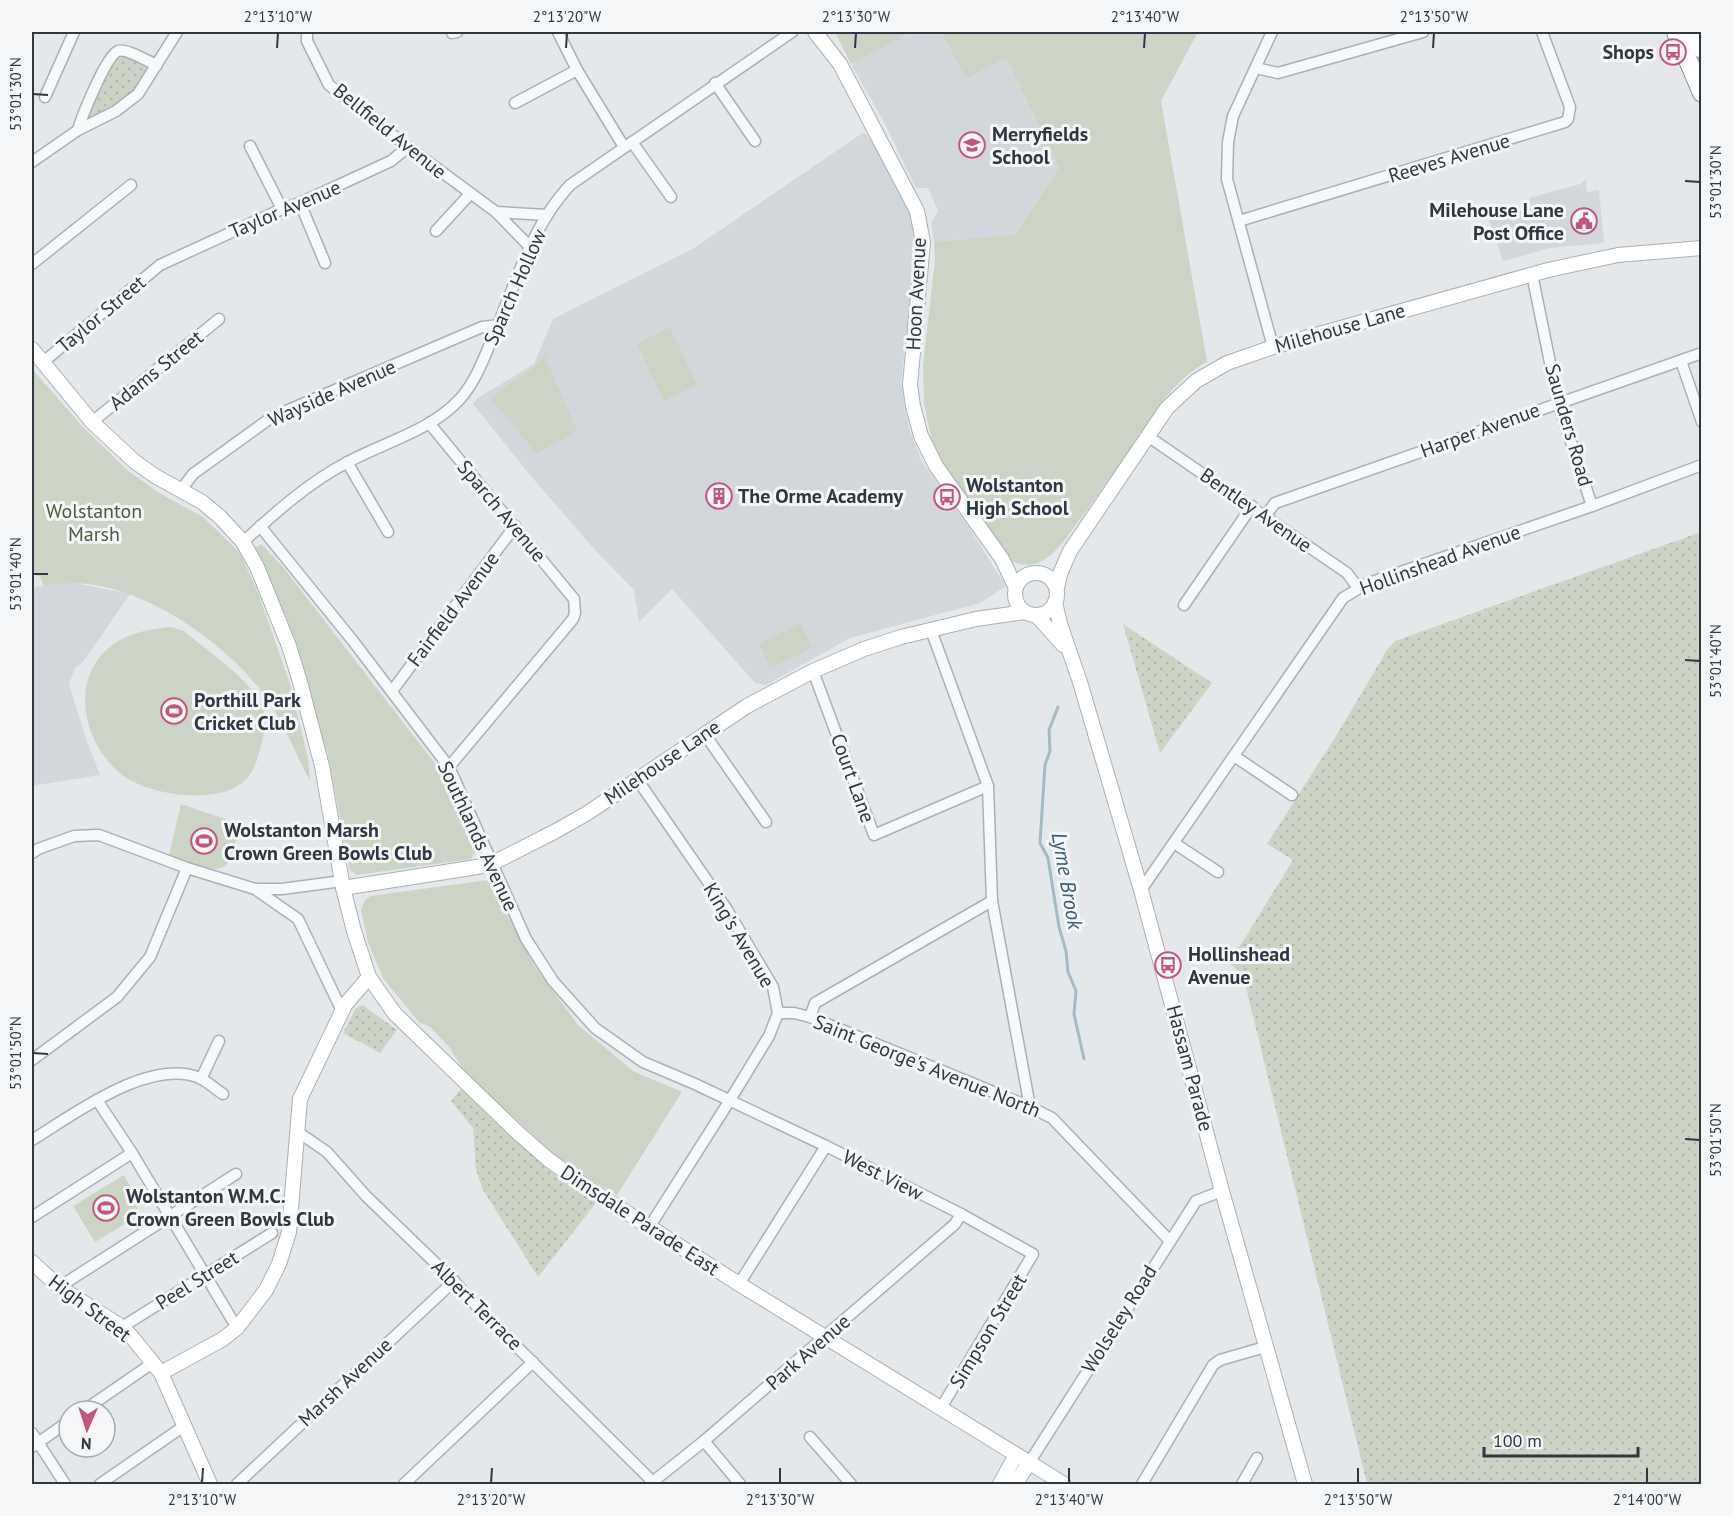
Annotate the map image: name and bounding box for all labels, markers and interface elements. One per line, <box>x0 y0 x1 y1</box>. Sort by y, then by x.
text: 2°13'10"W <box>244 7 313 26</box>
text: 2°13'20"W <box>533 7 602 26</box>
text: 2°13'30"W <box>822 7 891 26</box>
text: 2°13'40"W <box>1111 7 1180 26</box>
text: 2°13'50"W <box>1400 7 1469 26</box>
bus stop icon: Shops <box>1658 37 1688 67</box>
place label: Shops <box>1603 39 1654 65</box>
text: 53°01'30"N <box>6 57 25 131</box>
street label: Bellfield Avenue <box>328 77 452 185</box>
place label: Merryfields School <box>992 121 1088 170</box>
street label: Reeves Avenue <box>1385 127 1513 189</box>
school or university icon: Merryfields School <box>957 130 987 160</box>
text: 53°01'30"N <box>1706 145 1725 219</box>
street label: Taylor Avenue <box>225 174 345 244</box>
place label: Milehouse Lane Post Office <box>1429 197 1564 246</box>
public building icon: Milehouse Lane Post Office <box>1569 206 1599 236</box>
street label: Sparch Hollow <box>478 225 552 349</box>
street label: Hoon Avenue <box>900 237 932 351</box>
street label: Taylor Street <box>51 269 151 359</box>
street label: Milehouse Lane <box>1272 297 1408 359</box>
street label: Adams Street <box>104 324 208 416</box>
street label: Wayside Avenue <box>264 353 400 433</box>
street label: Saunders Road <box>1539 361 1599 489</box>
street label: Harper Avenue <box>1417 396 1543 464</box>
street label: Sparch Avenue <box>452 455 552 567</box>
street label: Bentley Avenue <box>1195 462 1317 558</box>
place label: Wolstanton High School <box>966 472 1069 521</box>
building icon: The Orme Academy <box>704 481 734 511</box>
bus stop icon: Wolstanton High School <box>932 482 962 512</box>
place label: The Orme Academy <box>738 483 903 509</box>
park label: Wolstanton Marsh <box>46 498 142 547</box>
street label: Hollinshead Avenue <box>1356 519 1524 601</box>
text: 53°01'40"N <box>6 537 25 611</box>
street label: Fairfield Avenue <box>401 546 505 672</box>
text: 53°01'40"N <box>1706 624 1725 698</box>
place label: Porthill Park Cricket Club <box>194 687 301 736</box>
sports icon: Porthill Park Cricket Club <box>159 696 189 726</box>
street label: Milehouse Lane <box>599 714 725 810</box>
street label: Court Lane <box>825 730 881 826</box>
street label: Southlands Avenue <box>432 757 524 915</box>
place label: Wolstanton Marsh Crown Green Bowls Club <box>224 817 433 866</box>
sports icon: Wolstanton Marsh Crown Green Bowls Club <box>189 826 219 856</box>
water label: Lyme Brook <box>1046 830 1090 933</box>
street label: King's Avenue <box>697 878 781 992</box>
place label: Hollinshead Avenue <box>1188 941 1290 990</box>
bus stop icon: Hollinshead Avenue <box>1153 950 1183 980</box>
street label: Hassam Parade <box>1161 1002 1219 1134</box>
street label: Saint George's Avenue North <box>810 1008 1044 1124</box>
text: 53°01'50"N <box>6 1016 25 1090</box>
text: 53°01'50"N <box>1706 1103 1725 1177</box>
street label: West View <box>838 1144 928 1207</box>
street label: Dimsdale Parade East <box>556 1159 725 1281</box>
place label: Wolstanton W.M.C. Crown Green Bowls Club <box>126 1183 335 1232</box>
sports icon: Wolstanton W.M.C. Crown Green Bowls Club <box>91 1193 121 1223</box>
street label: Peel Street <box>151 1244 243 1316</box>
street label: Albert Terrace <box>426 1254 528 1356</box>
street label: Wolseley Road <box>1075 1260 1163 1378</box>
street label: High Street <box>43 1268 137 1348</box>
street label: Simpson Street <box>943 1269 1033 1393</box>
street label: Park Avenue <box>760 1308 856 1396</box>
street label: Marsh Avenue <box>293 1332 397 1432</box>
north arrow <box>57 1399 117 1459</box>
scale bar <box>1484 1420 1638 1458</box>
text: 100 m <box>1493 1429 1542 1452</box>
text: N <box>80 1434 92 1454</box>
text: 2°13'10"W <box>168 1490 237 1509</box>
text: 2°13'20"W <box>457 1490 526 1509</box>
text: 2°13'30"W <box>746 1490 815 1509</box>
text: 2°13'40"W <box>1035 1490 1104 1509</box>
text: 2°13'50"W <box>1324 1490 1393 1509</box>
text: 2°14'00"W <box>1613 1490 1682 1509</box>

